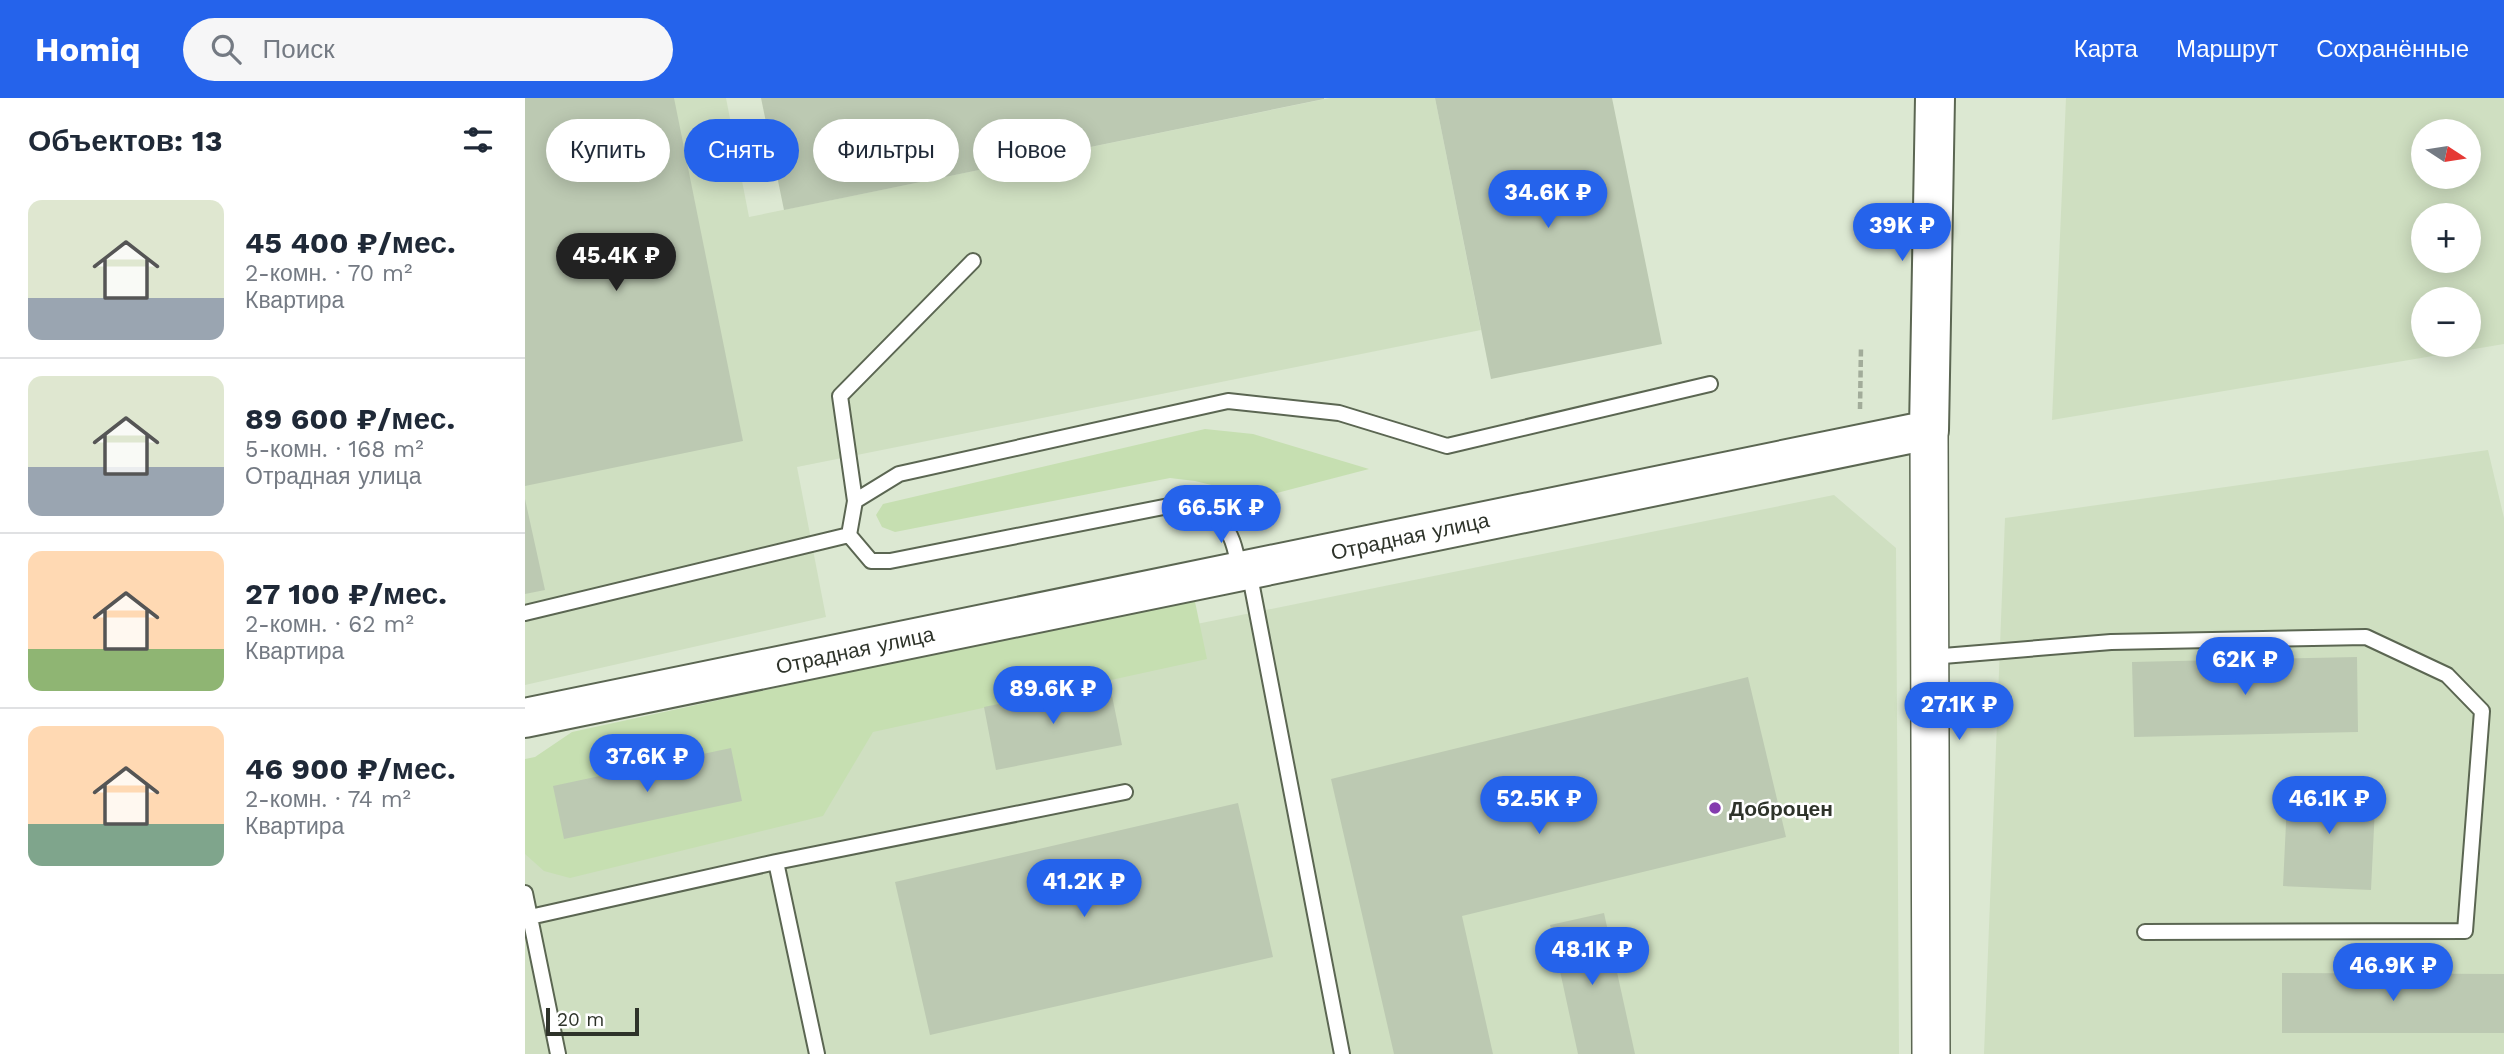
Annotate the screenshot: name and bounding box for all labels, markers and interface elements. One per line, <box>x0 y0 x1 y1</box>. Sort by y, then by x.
search box <box>183 18 673 81</box>
text: Homiq <box>35 30 141 69</box>
icon: search <box>207 30 245 68</box>
text: Поиск <box>263 34 335 64</box>
text: Карта <box>2074 35 2138 63</box>
text: Маршрут <box>2176 35 2278 63</box>
text: Сохранённые <box>2316 35 2469 63</box>
chip: Купить <box>546 119 670 182</box>
chip: Снять <box>684 119 799 182</box>
chip: Фильтры <box>813 119 959 182</box>
chip: Новое <box>973 119 1091 182</box>
north arrow <box>2411 119 2481 189</box>
map controls <box>2411 119 2481 357</box>
icon: filters <box>459 121 497 159</box>
text: Объектов: 13 <box>28 123 223 158</box>
pin: 34.6K ₽ <box>1483 170 1613 230</box>
text: 34.6K ₽ <box>1504 179 1592 206</box>
button: + <box>2411 203 2481 273</box>
pin: 39K ₽ <box>1853 204 1951 263</box>
text: 39K ₽ <box>1869 212 1935 239</box>
text: 45 400 ₽/мес. <box>245 225 456 260</box>
icon: home <box>84 228 168 312</box>
pin: 45.4K ₽ <box>551 234 681 293</box>
text: 45.4K ₽ <box>572 242 660 269</box>
text: 2-комн. · 70 m² <box>245 260 412 287</box>
text: Квартира <box>245 287 344 314</box>
button: − <box>2411 287 2481 357</box>
text: 89 600 ₽/мес. <box>245 401 455 436</box>
icon: home <box>84 404 168 488</box>
text: 5-комн. · 168 m² <box>245 436 424 463</box>
text: Отрадная улица <box>245 463 421 490</box>
pin: 66.5K ₽ <box>1156 486 1286 545</box>
text: 66.5K ₽ <box>1178 494 1264 521</box>
street label: Отрадная улица <box>1329 507 1492 565</box>
text: 27 100 ₽/мес. <box>245 576 447 611</box>
icon: home <box>84 579 168 663</box>
text: 2-комн. · 62 m² <box>245 611 414 638</box>
street label: Отрадная улица <box>774 621 937 679</box>
text: Квартира <box>245 638 344 665</box>
pin: 62K ₽ <box>2196 638 2294 697</box>
text: 62K ₽ <box>2212 646 2278 673</box>
pin: 89.6K ₽ <box>988 666 1118 726</box>
text: 89.6K ₽ <box>1009 675 1097 702</box>
pin: 27.1K ₽ <box>1894 682 2024 742</box>
text: 27.1K ₽ <box>1920 691 1998 718</box>
pin: 37.6K ₽ <box>582 734 712 794</box>
text: 37.6K ₽ <box>605 743 689 770</box>
text: 46 900 ₽/мес. <box>245 751 456 786</box>
icon: home <box>84 754 168 838</box>
pin: 52.5K ₽ <box>1474 776 1604 836</box>
pin: 46.1K ₽ <box>2264 776 2394 836</box>
text: 52.5K ₽ <box>1496 785 1582 812</box>
text: 46.1K ₽ <box>2288 785 2370 812</box>
text: 2-комн. · 74 m² <box>245 786 411 813</box>
place label: Доброцен <box>1729 796 1833 821</box>
marker: Доброцен <box>1707 800 1723 816</box>
text: Квартира <box>245 813 344 840</box>
pin: 41.2K ₽ <box>1019 860 1149 919</box>
text: 41.2K ₽ <box>1043 868 1125 895</box>
pin: 48.1K ₽ <box>1527 928 1657 987</box>
text: 48.1K ₽ <box>1551 936 1633 963</box>
pin: 46.9K ₽ <box>2328 944 2458 1003</box>
text: 46.9K ₽ <box>2349 952 2437 979</box>
scale bar <box>546 1005 639 1037</box>
text: 20 m <box>557 1008 604 1031</box>

